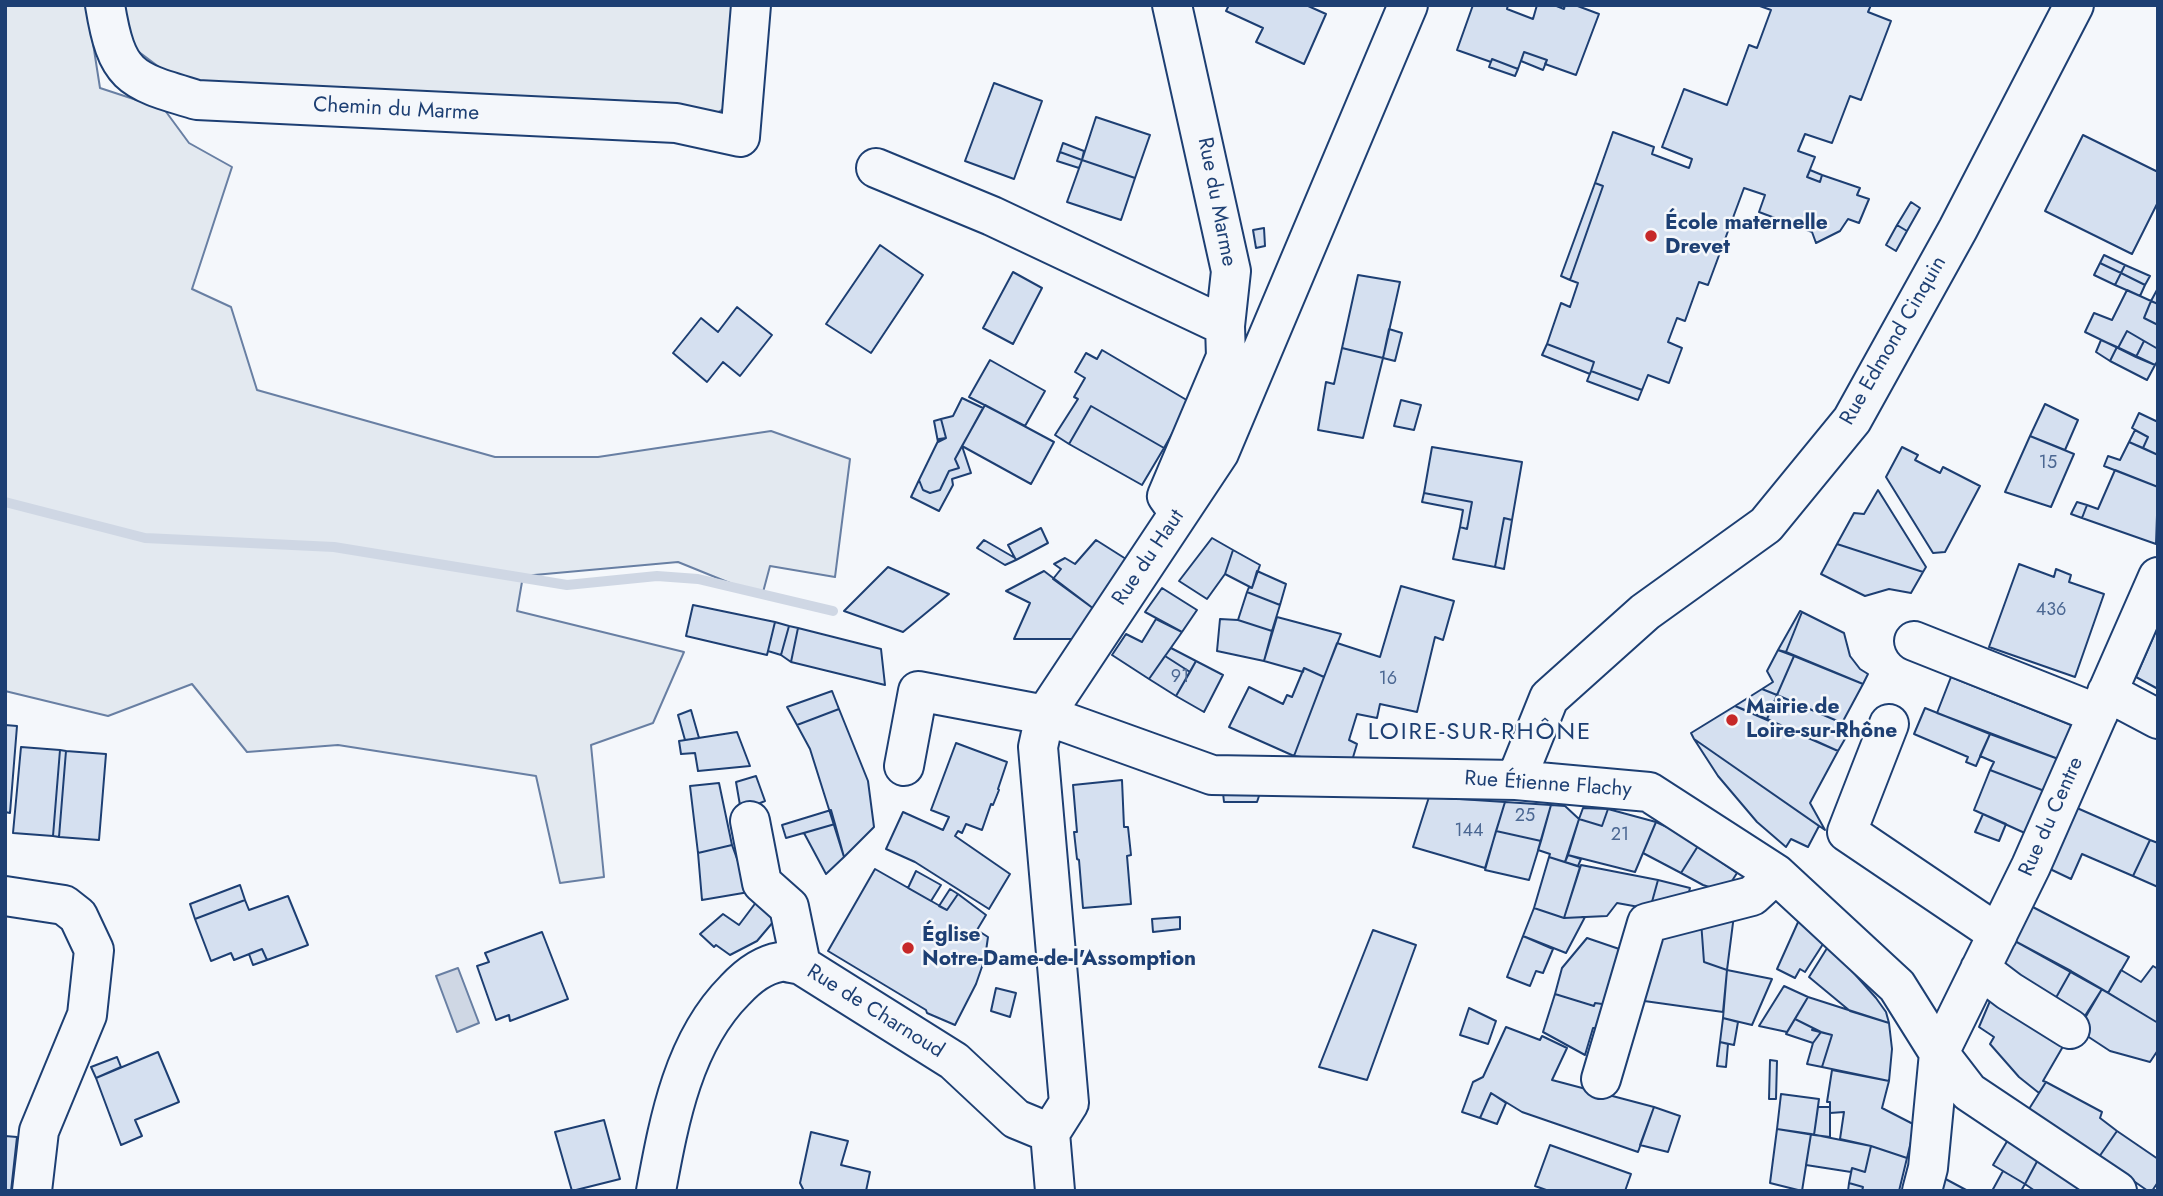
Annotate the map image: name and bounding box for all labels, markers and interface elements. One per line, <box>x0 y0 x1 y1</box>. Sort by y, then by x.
street label: Chemin du Marme <box>312 93 480 127</box>
street label: Rue du Marme <box>1191 135 1241 269</box>
place label: École maternelle Drevet <box>1665 211 1828 261</box>
marker: École maternelle Drevet <box>1643 228 1659 244</box>
street label: Rue Edmond Cinquin <box>1835 252 1953 430</box>
house number: 15 <box>2039 453 2057 475</box>
street label: Rue du Haut <box>1108 505 1190 611</box>
house number: 436 <box>2036 600 2066 622</box>
house number: 91 <box>1171 667 1189 689</box>
house number: 16 <box>1379 669 1397 691</box>
place label: Mairie de Loire-sur-Rhône <box>1746 695 1897 745</box>
marker: Mairie de Loire-sur-Rhône <box>1724 712 1740 728</box>
district label: LOIRE-SUR-RHÔNE <box>1370 719 1590 747</box>
street label: Rue du Centre <box>2014 753 2090 881</box>
street label: Rue Étienne Flachy <box>1464 767 1632 803</box>
house number: 25 <box>1515 806 1535 828</box>
house number: 144 <box>1454 821 1484 843</box>
house number: 21 <box>1611 825 1629 847</box>
place label: Église Notre-Dame-de-l'Assomption <box>922 923 1196 973</box>
marker: Église Notre-Dame-de-l'Assomption <box>900 940 916 956</box>
street label: Rue de Charnoud <box>802 960 948 1064</box>

